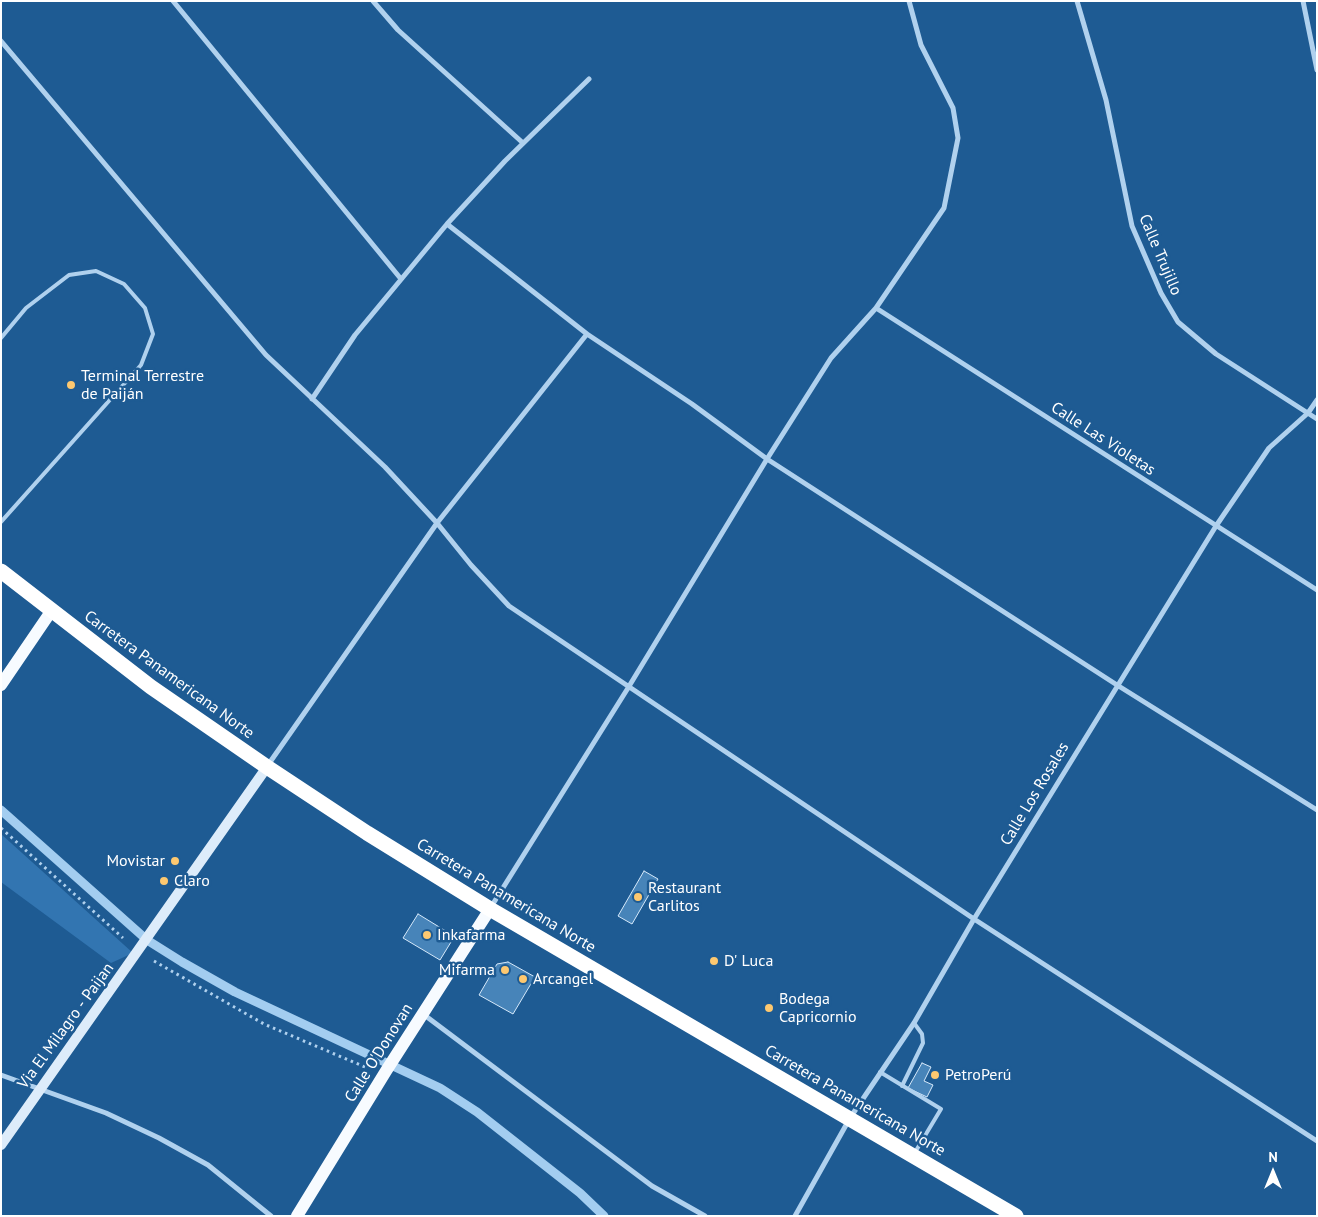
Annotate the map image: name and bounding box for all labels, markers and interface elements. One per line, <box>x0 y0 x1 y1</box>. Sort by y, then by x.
street label: Calle Trujillo <box>1134 212 1186 298</box>
place label: Terminal Terrestre de Paiján <box>81 366 204 404</box>
marker: Terminal Terrestre de Paiján <box>65 379 77 391</box>
street label: Calle Las Violetas <box>1047 398 1159 480</box>
street label: Carretera Panamericana Norte <box>80 607 258 743</box>
street label: Calle Los Rosales <box>997 739 1073 849</box>
street label: Carretera Panamericana Norte <box>413 835 599 957</box>
place label: Movistar <box>106 851 165 871</box>
marker: Movistar <box>169 855 181 867</box>
place label: Claro <box>174 871 210 891</box>
marker: Claro <box>158 875 170 887</box>
place label: Restaurant Carlitos <box>648 878 721 916</box>
marker: Restaurant Carlitos <box>632 891 644 903</box>
place label: Inkafarma <box>437 925 505 945</box>
marker: Inkafarma <box>421 929 433 941</box>
place label: D' Luca <box>724 951 773 971</box>
marker: D' Luca <box>708 955 720 967</box>
street label: Via El Milagro - Paijan <box>14 959 118 1093</box>
place label: Mifarma <box>439 960 495 980</box>
marker: Mifarma <box>499 964 511 976</box>
place label: Arcangel <box>533 969 593 989</box>
marker: Arcangel <box>517 973 529 985</box>
place label: Bodega Capricornio <box>779 989 857 1027</box>
street label: Calle O'Donovan <box>341 1000 417 1106</box>
marker: Bodega Capricornio <box>763 1002 775 1014</box>
street label: Carretera Panamericana Norte <box>761 1041 949 1161</box>
place label: PetroPerú <box>945 1065 1011 1085</box>
marker: PetroPerú <box>929 1069 941 1081</box>
north arrow <box>1248 1147 1298 1197</box>
text: N <box>1268 1148 1278 1166</box>

